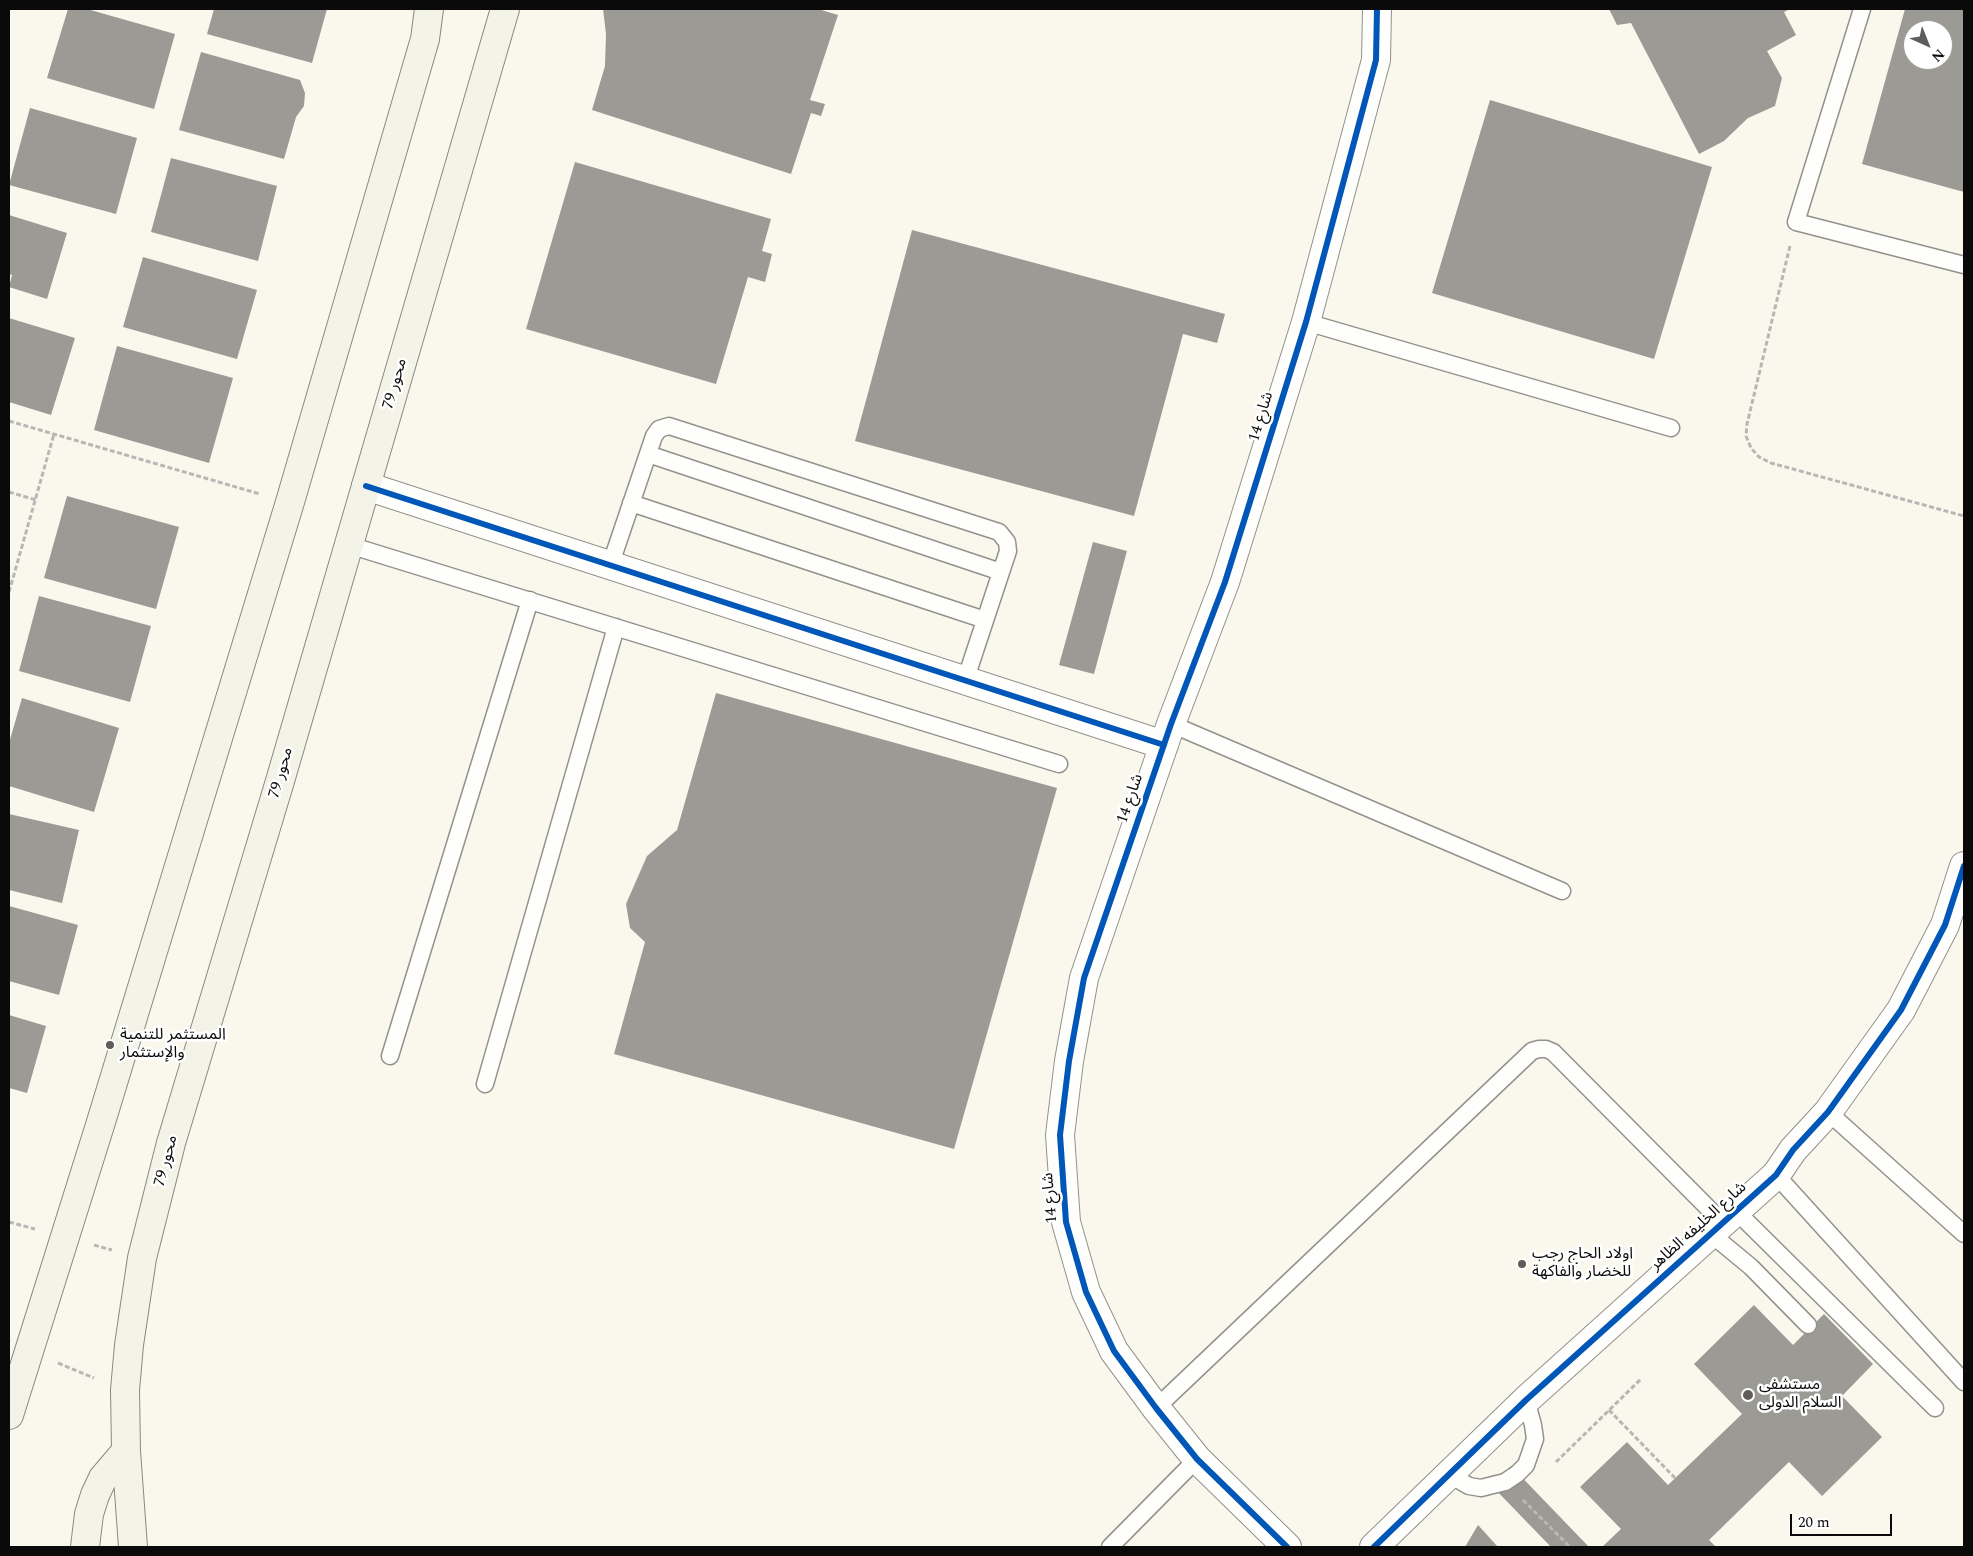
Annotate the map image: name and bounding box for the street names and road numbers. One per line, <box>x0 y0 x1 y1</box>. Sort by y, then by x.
street label: محور 79 <box>380 356 412 412</box>
street label: شارع 14 <box>1245 390 1279 444</box>
street label: محور 79 <box>266 745 298 801</box>
street label: شارع 14 <box>1114 772 1148 826</box>
street label: محور 79 <box>151 1133 183 1189</box>
street label: شارع 14 <box>1039 1172 1063 1224</box>
street label: شارع الخليفه الظاهر <box>1647 1179 1751 1275</box>

